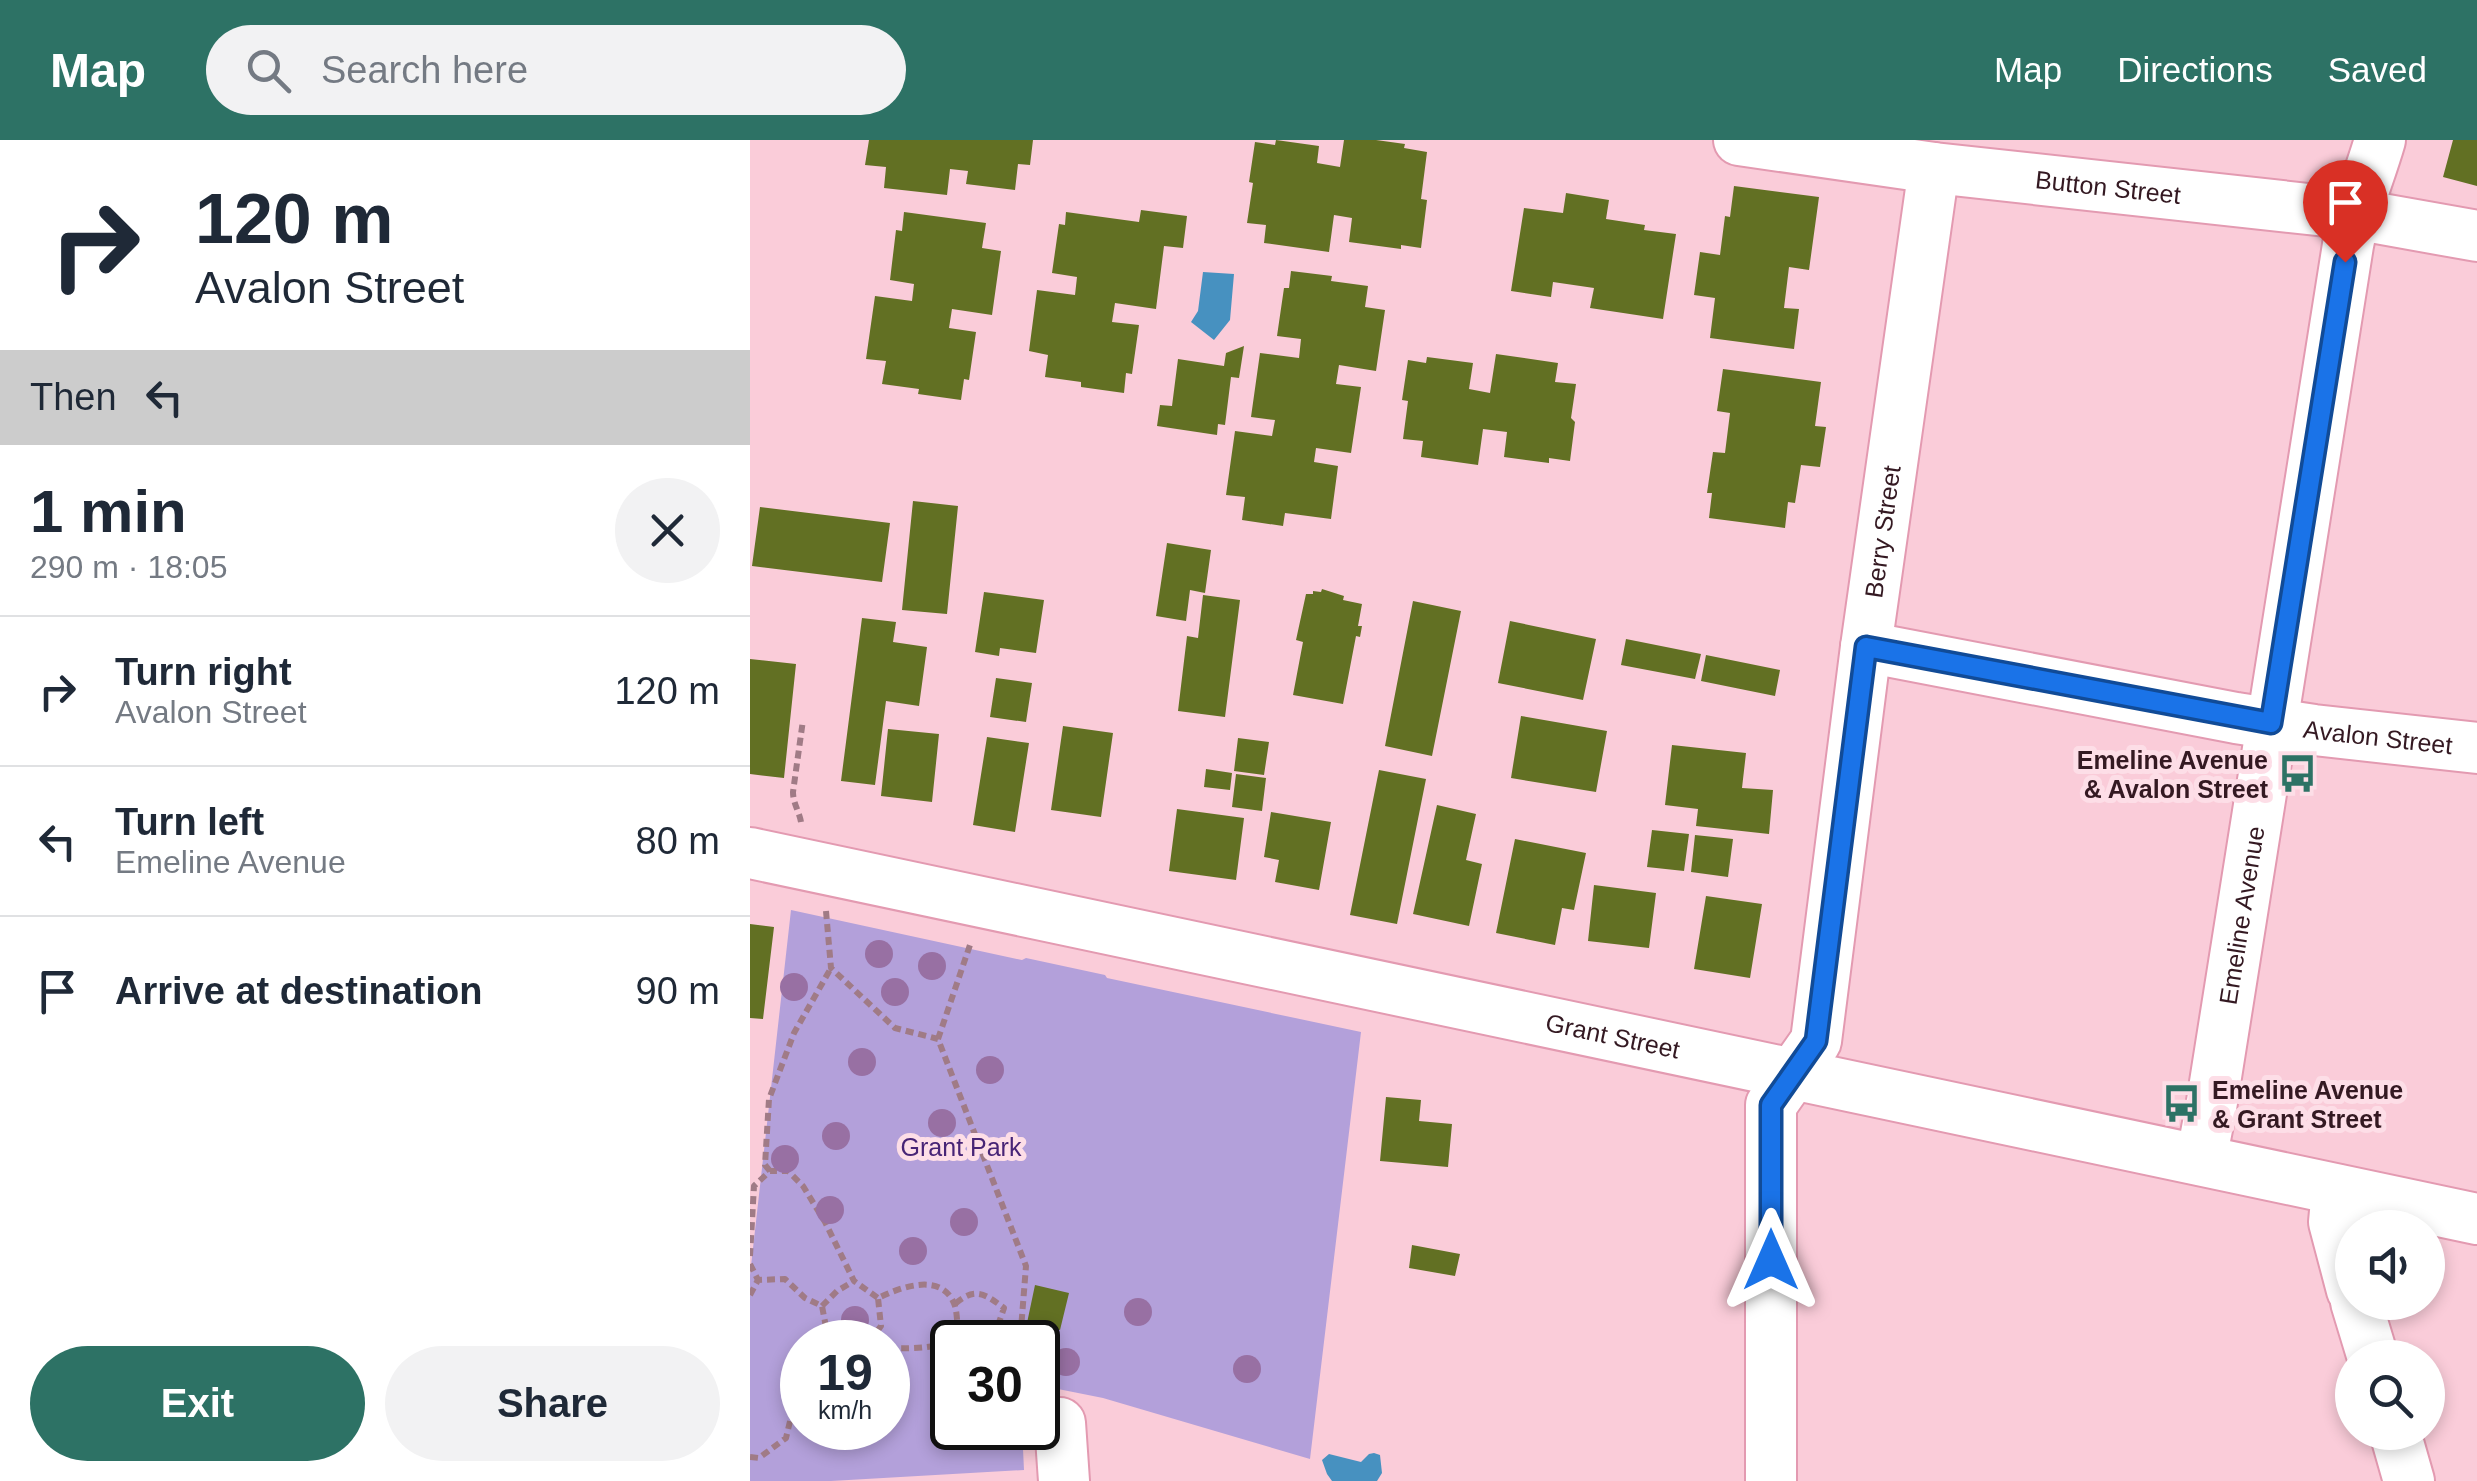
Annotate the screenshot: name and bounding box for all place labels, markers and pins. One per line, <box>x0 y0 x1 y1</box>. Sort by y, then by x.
pin <box>2303 160 2388 263</box>
place label: Emeline Avenue & Avalon Street <box>2077 746 2269 803</box>
bus stop icon: Emeline Avenue & Avalon Street <box>2277 753 2319 795</box>
place label: Emeline Avenue & Grant Street <box>2212 1076 2403 1133</box>
bus stop icon: Emeline Avenue & Grant Street <box>2161 1083 2203 1125</box>

